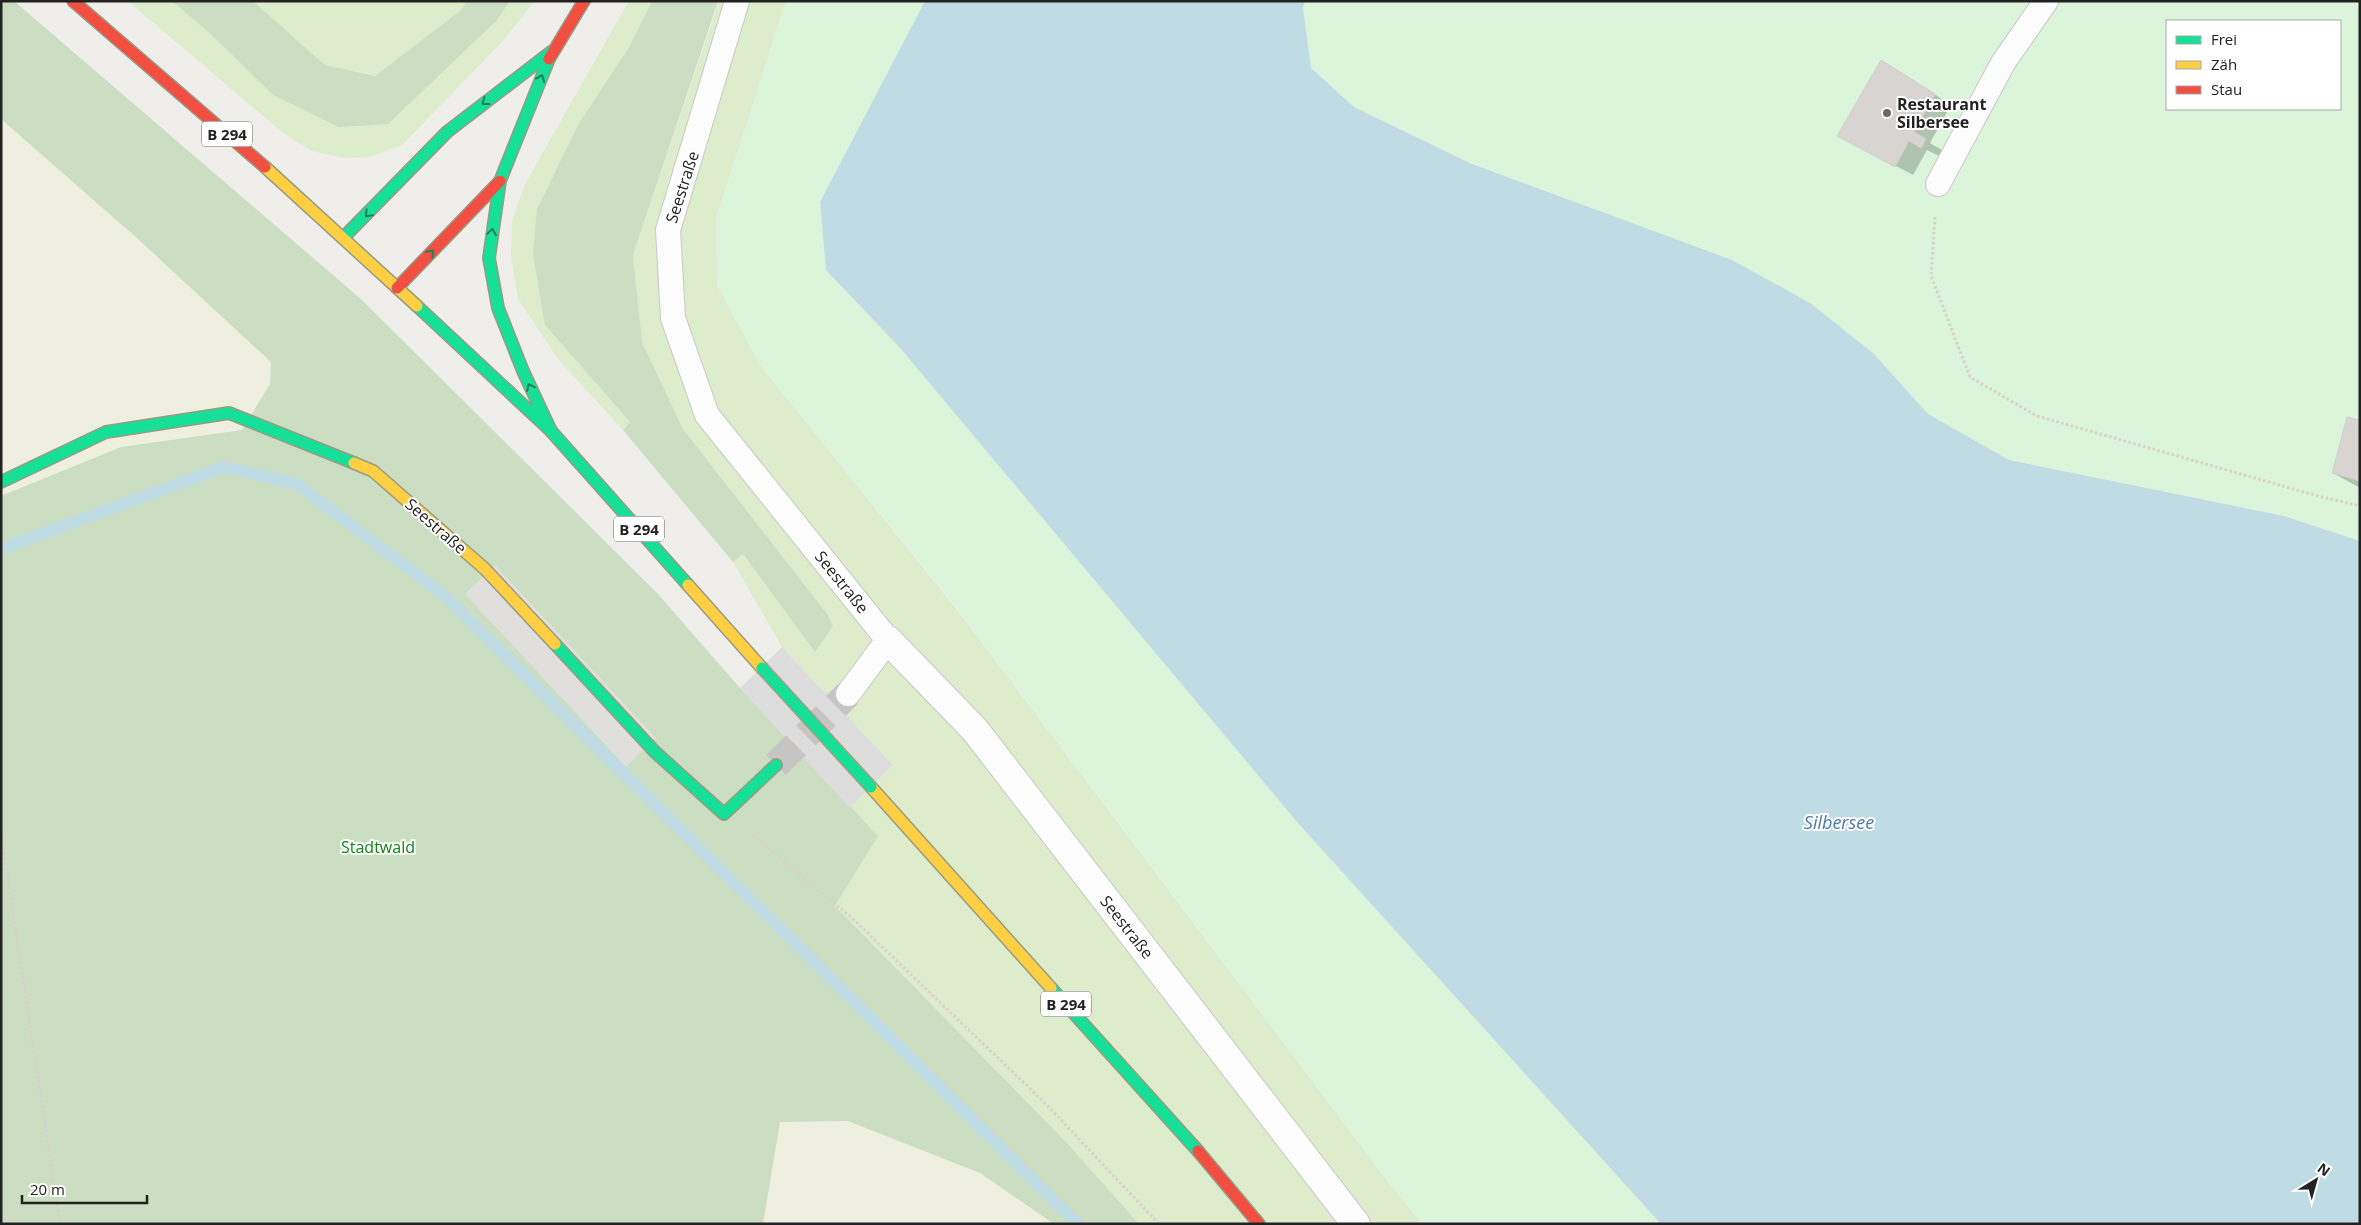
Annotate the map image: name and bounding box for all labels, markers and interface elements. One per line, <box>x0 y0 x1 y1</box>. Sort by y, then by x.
legend <box>2166 20 2341 110</box>
text: Frei <box>2211 29 2237 49</box>
text: Zäh <box>2211 54 2237 74</box>
one-way arrow <box>535 74 545 83</box>
text: Stau <box>2211 79 2242 99</box>
place label: Restaurant Silbersee <box>1897 93 1987 133</box>
one-way arrow <box>481 96 491 105</box>
marker: Restaurant Silbersee <box>1881 107 1893 119</box>
road number: B 294 <box>202 122 252 146</box>
street label: Seestraße <box>660 148 704 226</box>
one-way arrow <box>365 208 374 217</box>
one-way arrow <box>487 228 497 236</box>
one-way arrow <box>425 250 434 259</box>
one-way arrow <box>526 383 537 392</box>
street label: Seestraße <box>401 493 471 559</box>
road number: B 294 <box>614 516 664 542</box>
street label: Seestraße <box>810 546 874 618</box>
water label: Silbersee <box>1804 810 1874 834</box>
park label: Stadtwald <box>341 836 415 858</box>
street label: Seestraße <box>1095 891 1159 963</box>
road number: B 294 <box>1041 992 1091 1016</box>
north arrow <box>2291 1155 2341 1205</box>
text: N <box>2314 1158 2334 1180</box>
scale bar <box>22 1172 148 1204</box>
text: 20 m <box>30 1179 65 1199</box>

